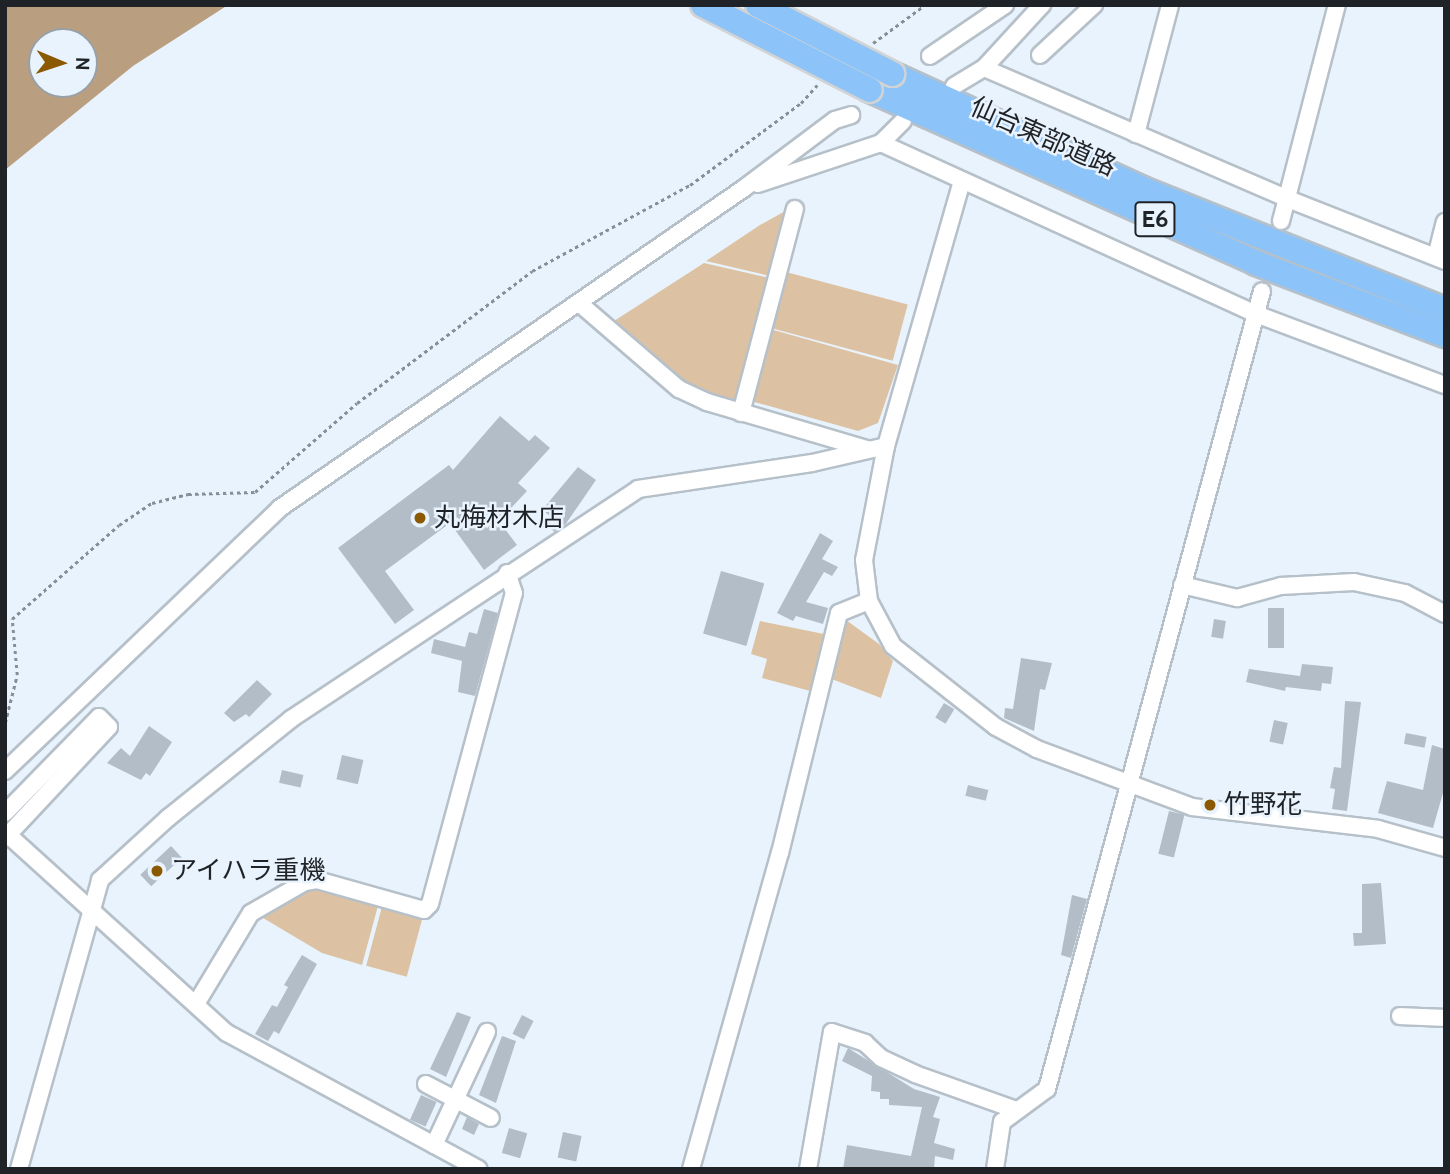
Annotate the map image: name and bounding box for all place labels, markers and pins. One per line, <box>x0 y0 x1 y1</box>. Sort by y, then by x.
place label: 丸梅材木店 <box>434 502 564 534</box>
marker: 丸梅材木店 <box>412 510 428 526</box>
place label: 竹野花 <box>1224 789 1302 821</box>
marker: 竹野花 <box>1202 797 1218 813</box>
place label: アイハラ重機 <box>171 855 327 887</box>
marker: アイハラ重機 <box>149 863 165 879</box>

